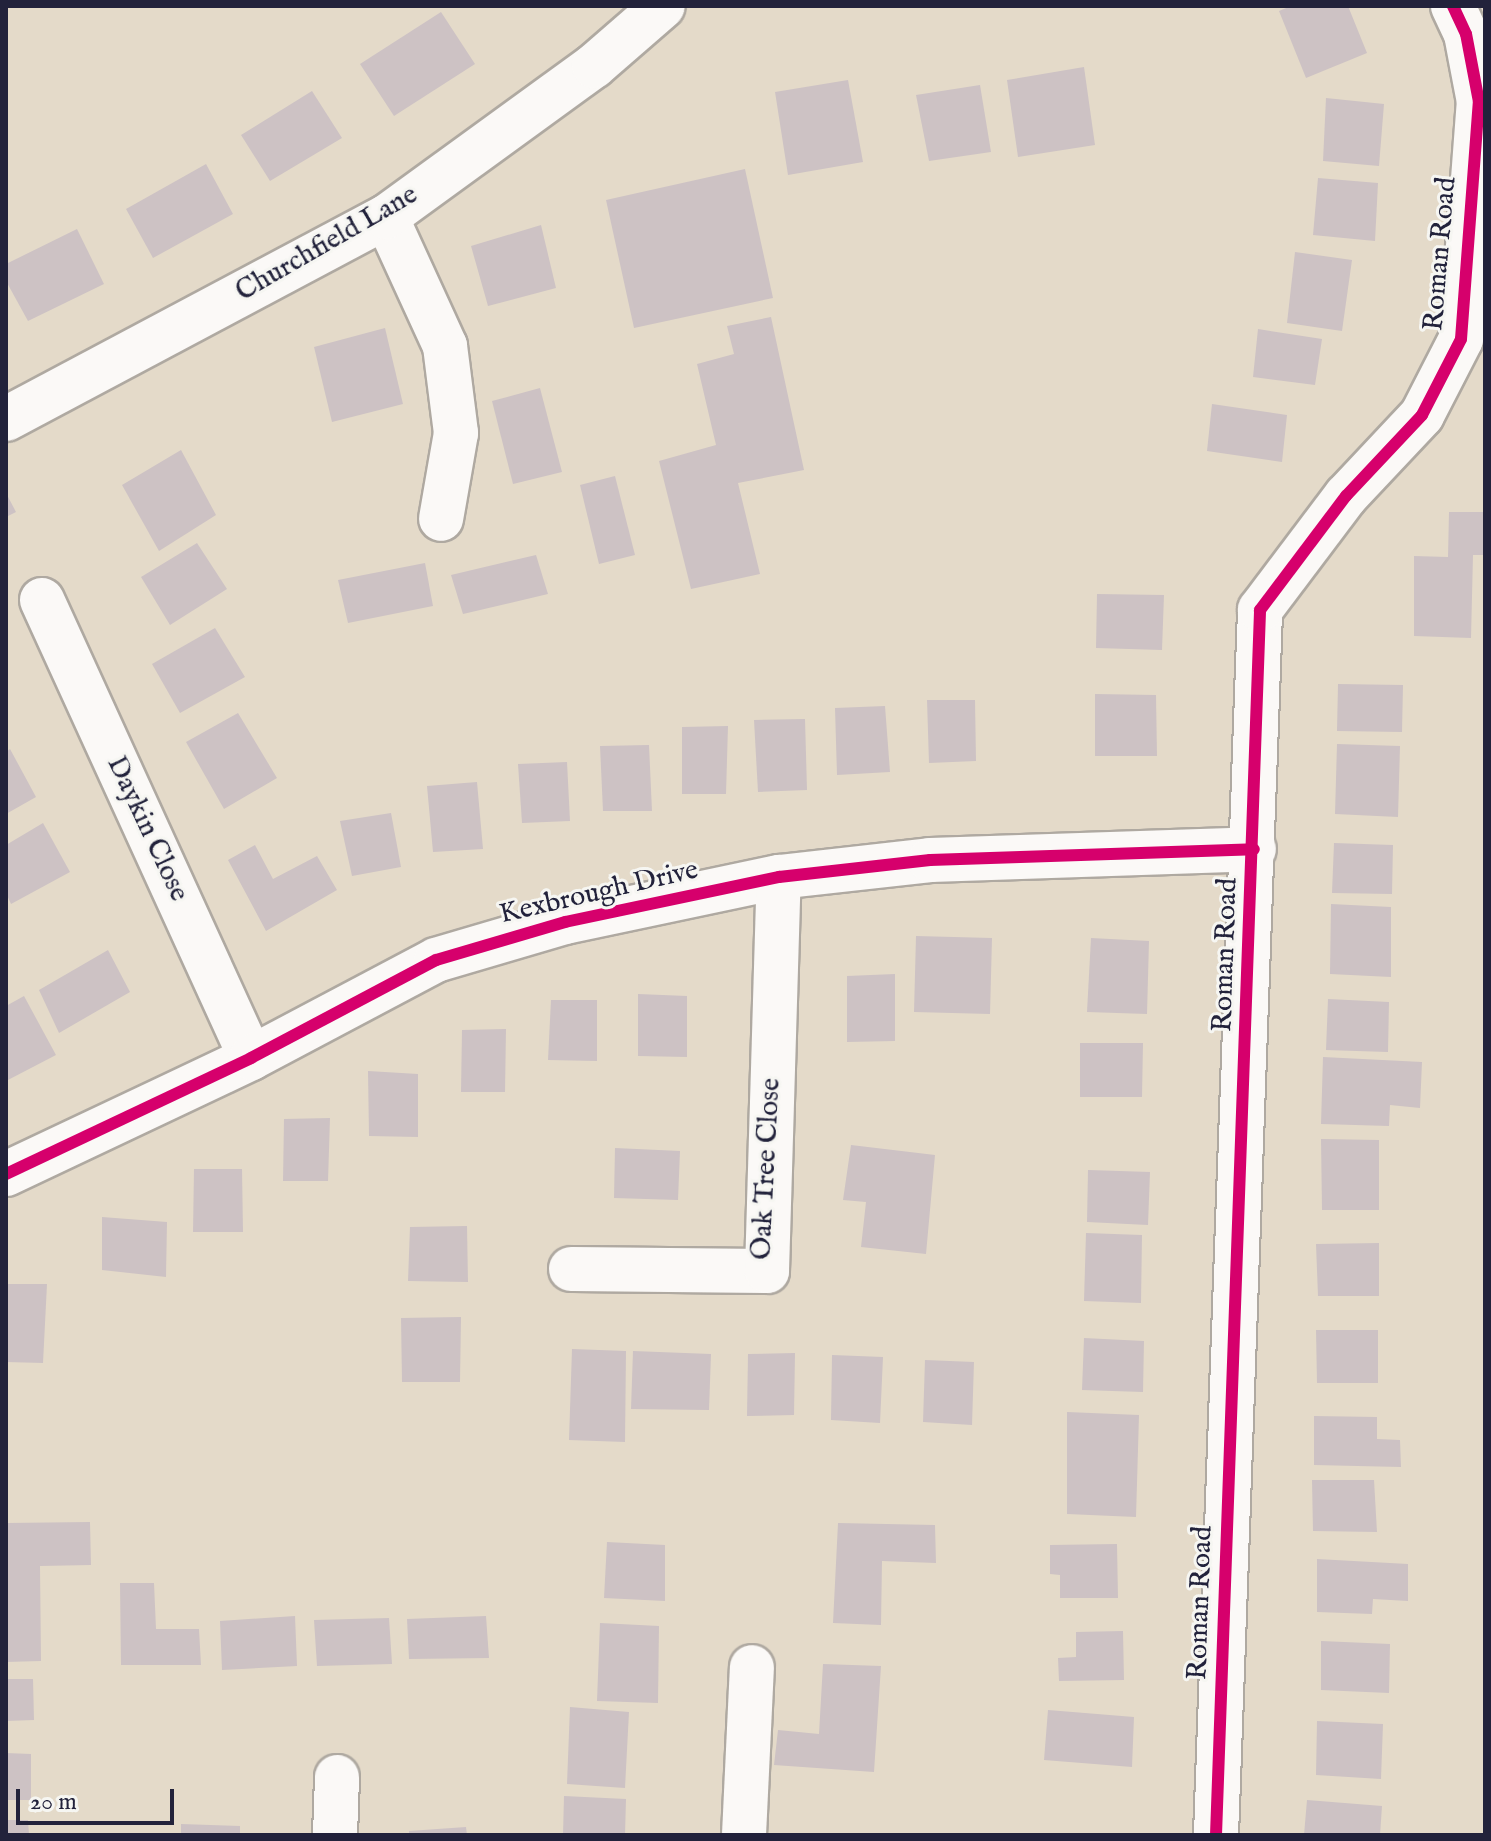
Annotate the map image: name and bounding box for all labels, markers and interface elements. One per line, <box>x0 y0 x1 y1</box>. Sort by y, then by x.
street label: Roman Road <box>1418 176 1464 332</box>
street label: Churchfield Lane <box>230 178 424 310</box>
street label: Daykin Close <box>99 751 195 907</box>
street label: Kexbrough Drive <box>496 854 702 932</box>
street label: Roman Road <box>1207 877 1245 1033</box>
street label: Oak Tree Close <box>745 1077 789 1261</box>
street label: Roman Road <box>1182 1525 1220 1681</box>
scale bar <box>20 1773 178 1823</box>
text: 20 m <box>30 1787 77 1818</box>

